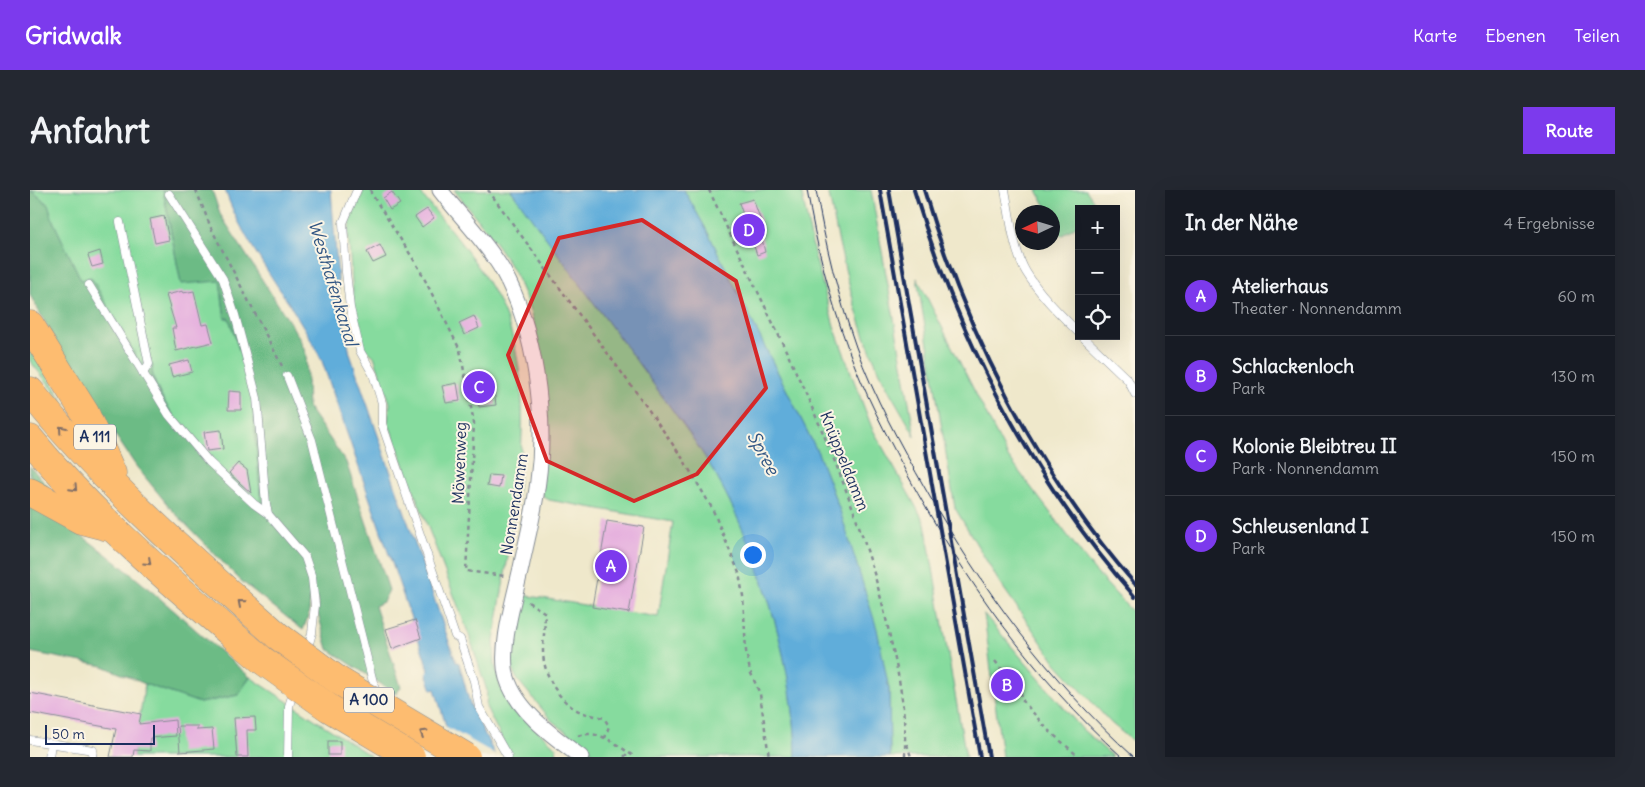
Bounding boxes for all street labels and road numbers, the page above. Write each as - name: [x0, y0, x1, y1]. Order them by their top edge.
- street label: Knüppeldamm: [816, 408, 874, 514]
- street label: Möwenweg: [448, 422, 470, 504]
- road number: A 111: [74, 424, 116, 450]
- street label: Nonnendamm: [496, 452, 532, 556]
- road number: A 100: [344, 688, 394, 712]

